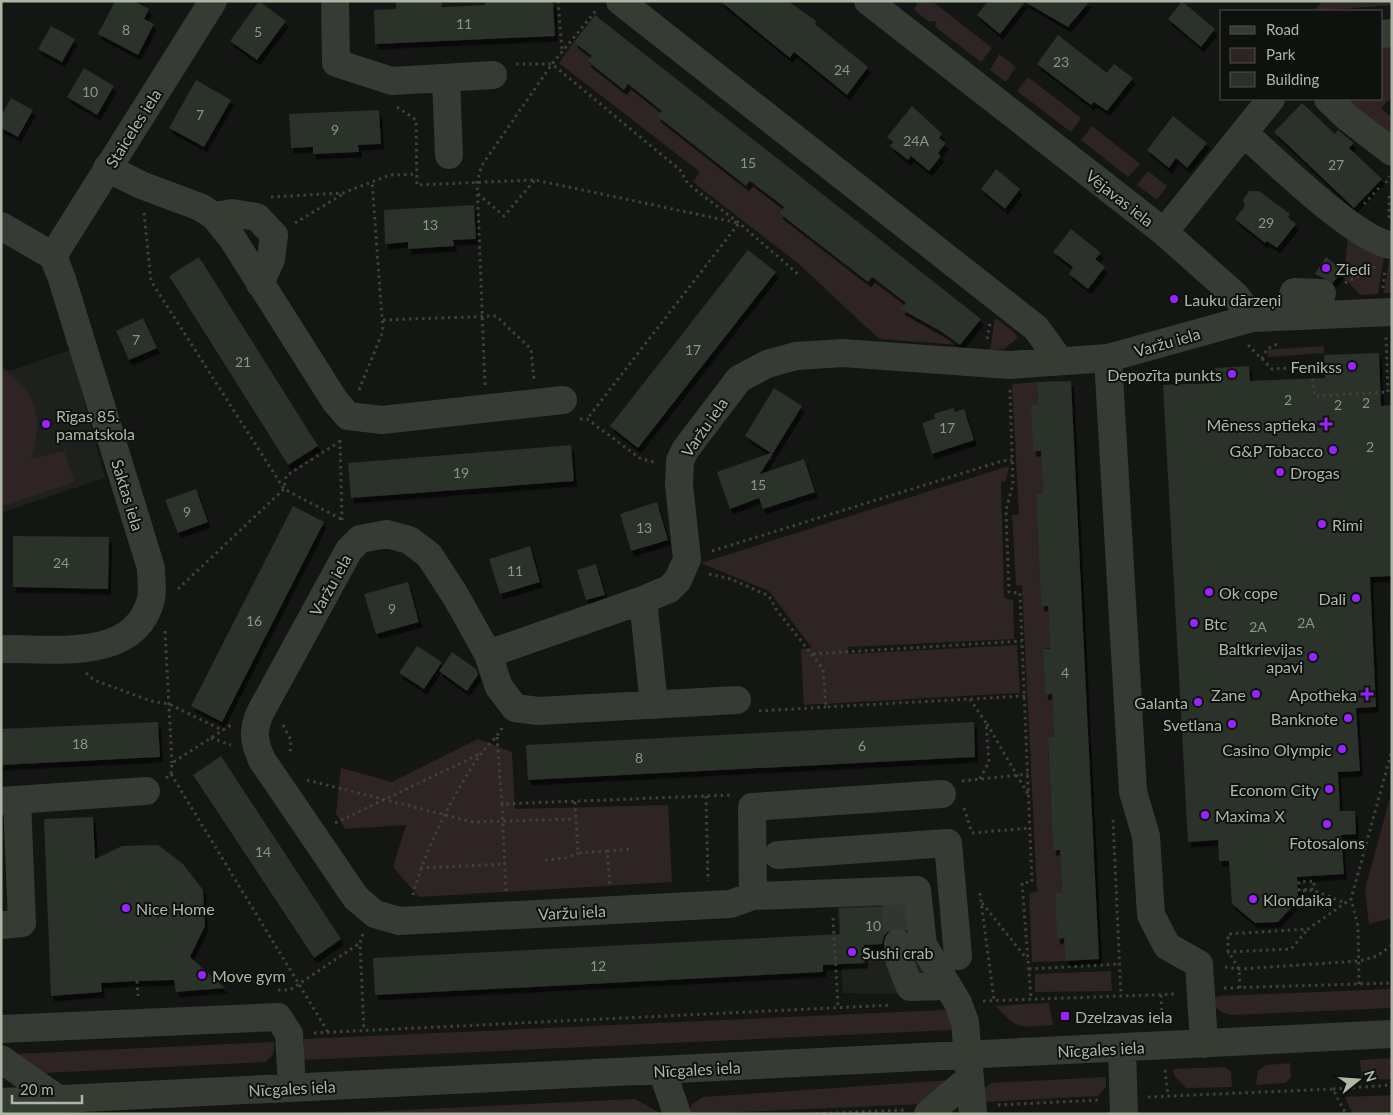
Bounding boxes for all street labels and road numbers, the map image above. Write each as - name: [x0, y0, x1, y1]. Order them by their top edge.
- street label: Staiceles iela: [101, 85, 165, 171]
- street label: Vējavas iela: [1082, 166, 1158, 230]
- street label: Varžu iela: [1132, 324, 1202, 360]
- street label: Varžu iela: [677, 394, 731, 460]
- street label: Saktas iela: [108, 457, 148, 533]
- street label: Varžu iela: [305, 551, 355, 619]
- street label: Varžu iela: [538, 901, 606, 923]
- street label: Nīcgales iela: [1057, 1037, 1145, 1061]
- street label: Nīcgales iela: [653, 1057, 741, 1081]
- street label: Nīcgales iela: [248, 1076, 336, 1100]

